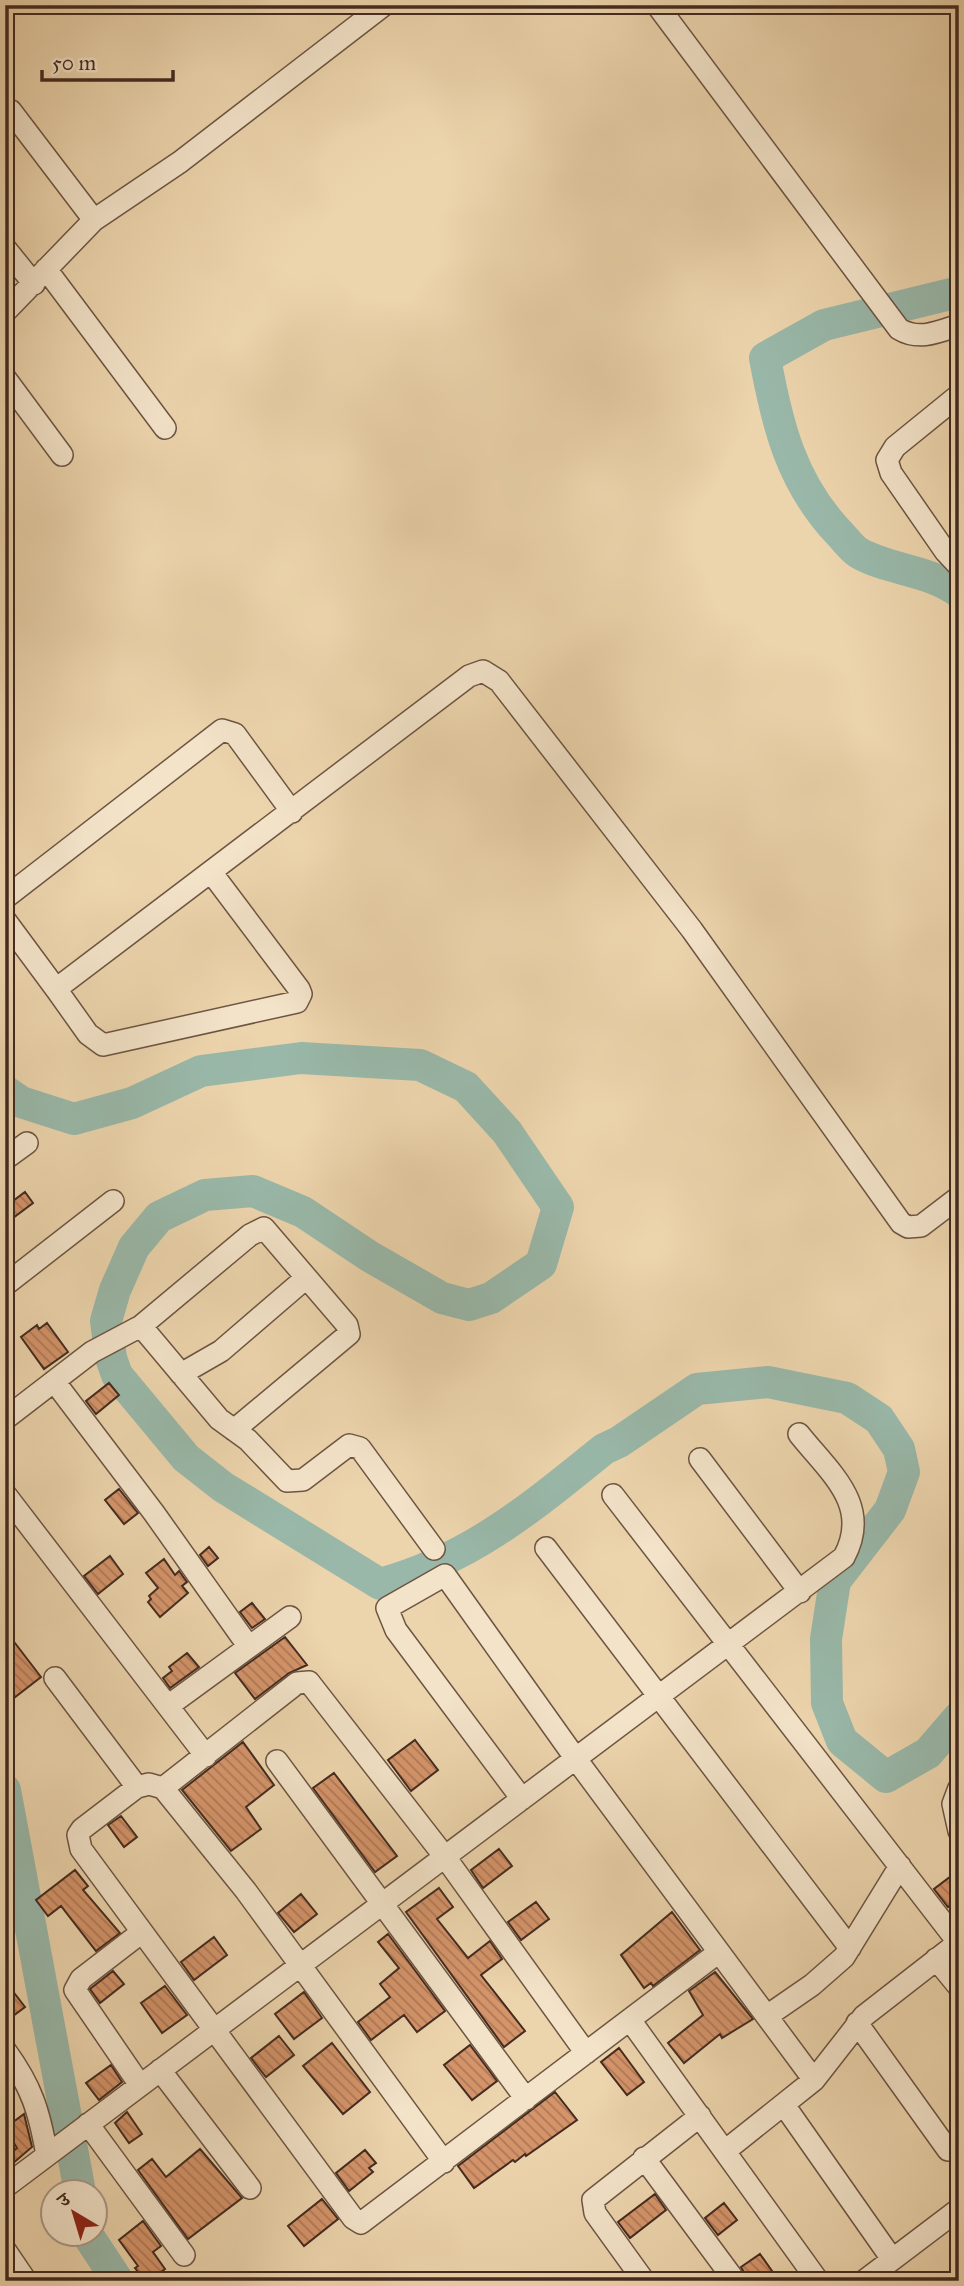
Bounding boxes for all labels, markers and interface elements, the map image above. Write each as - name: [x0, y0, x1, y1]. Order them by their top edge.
- scale bar: [42, 38, 173, 82]
- text: 50 m: [52, 50, 97, 76]
- north arrow: [38, 2178, 108, 2248]
- text: उ: [51, 2187, 76, 2213]

